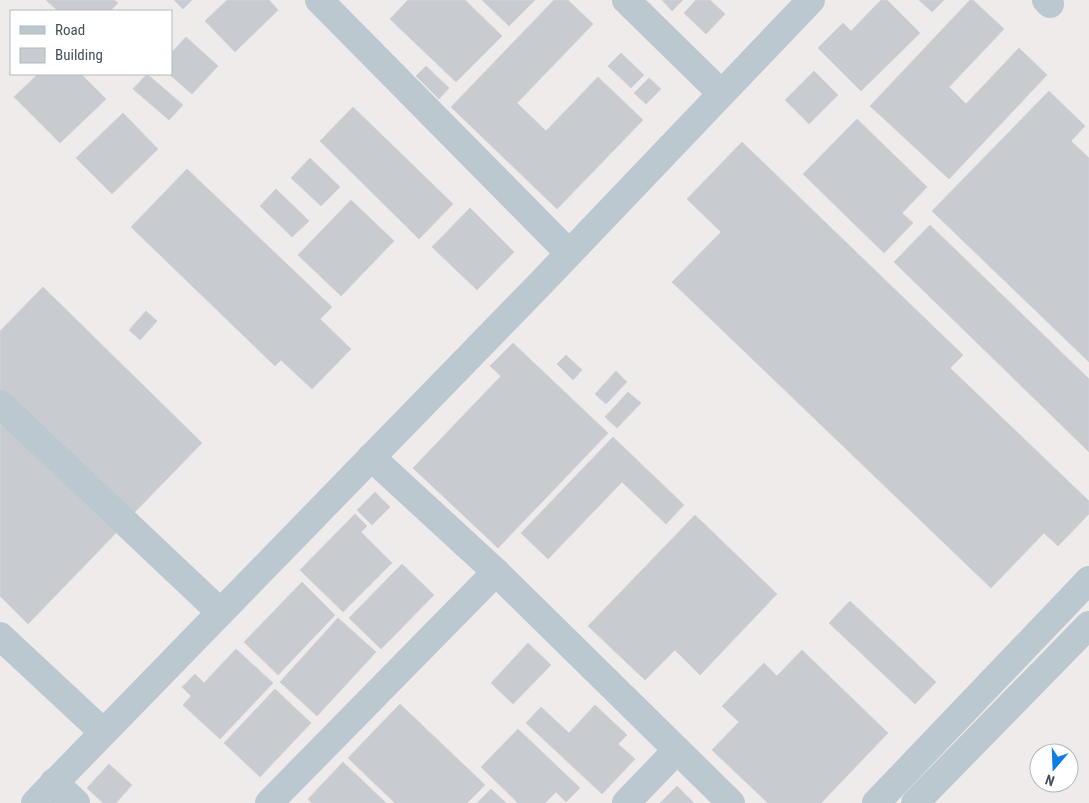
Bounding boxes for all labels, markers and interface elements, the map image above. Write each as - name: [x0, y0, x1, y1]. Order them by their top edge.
- legend: [10, 10, 172, 75]
- text: Road: [55, 21, 85, 39]
- text: Building: [55, 46, 103, 64]
- north arrow: [1029, 743, 1079, 793]
- text: N: [1043, 771, 1056, 789]

